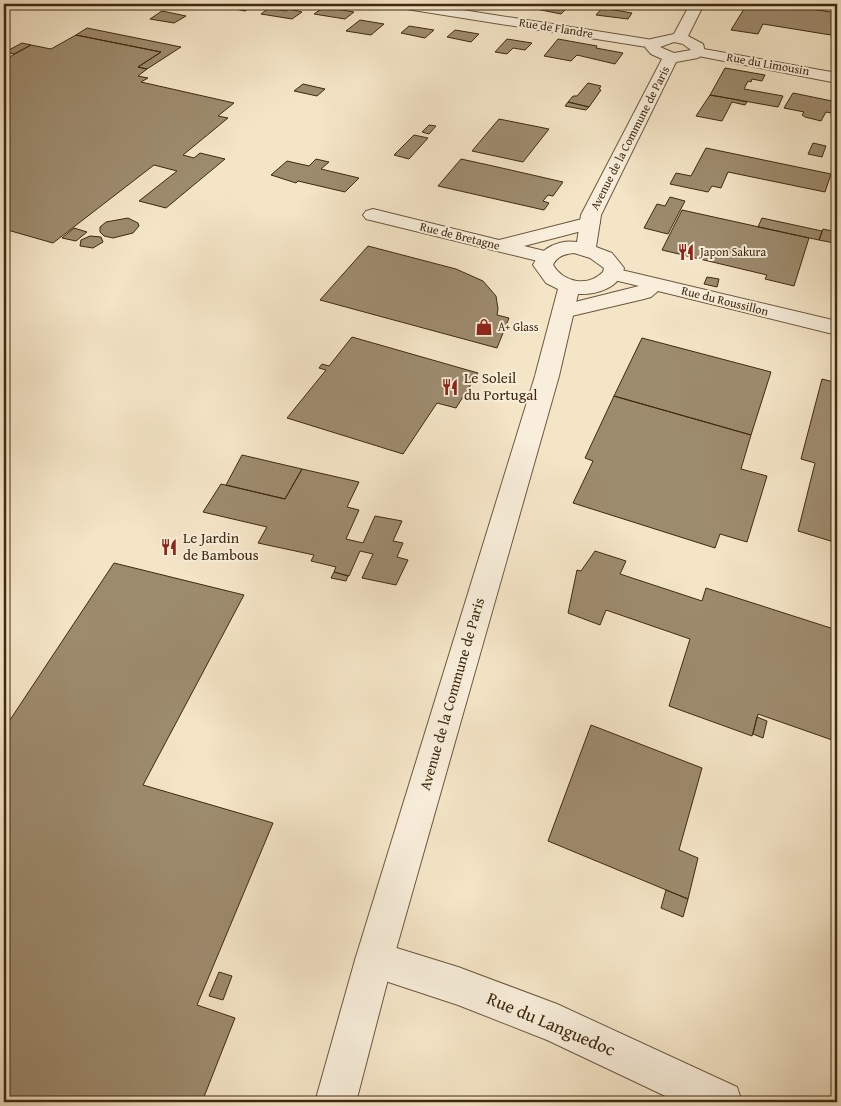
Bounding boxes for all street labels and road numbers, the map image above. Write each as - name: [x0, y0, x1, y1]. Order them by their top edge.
- street label: Rue de Flandre: [518, 13, 595, 42]
- street label: Rue du Limousin: [725, 48, 811, 79]
- street label: Avenue de la Commune de Paris: [586, 63, 673, 213]
- street label: Rue de Bretagne: [418, 217, 502, 254]
- street label: Rue du Roussillon: [680, 281, 771, 320]
- street label: Avenue de la Commune de Paris: [414, 595, 489, 793]
- street label: Rue du Languedoc: [483, 984, 620, 1063]

